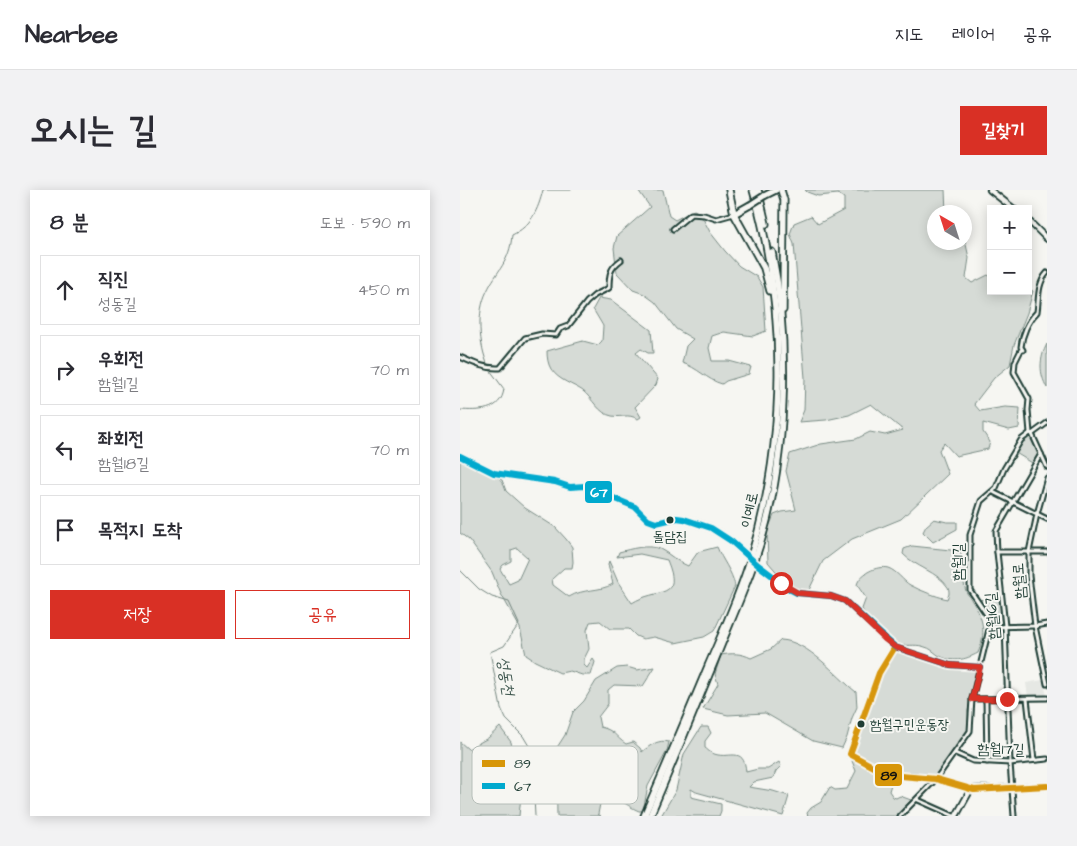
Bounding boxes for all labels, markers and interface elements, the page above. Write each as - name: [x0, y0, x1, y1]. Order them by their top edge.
- text: Nearbee: [25, 18, 118, 52]
- text: 지도: [895, 22, 924, 47]
- text: 레이어: [952, 22, 995, 47]
- text: 공유: [1023, 22, 1052, 47]
- text: 오시는 길: [30, 106, 157, 155]
- button: 길찾기: [960, 106, 1047, 155]
- north arrow: [927, 205, 972, 250]
- map controls: [987, 205, 1032, 295]
- button: +: [987, 205, 1032, 250]
- text: 8 분: [50, 208, 89, 237]
- text: 도보 · 590 m: [320, 212, 410, 234]
- button: −: [987, 250, 1032, 295]
- text: 직진: [98, 266, 129, 293]
- icon: ahead: [51, 276, 79, 304]
- text: 450 m: [358, 279, 409, 301]
- text: 성동길: [98, 293, 137, 315]
- text: 우회전: [98, 346, 144, 373]
- icon: right: [51, 356, 79, 384]
- text: 70 m: [370, 359, 409, 381]
- text: 함월1길: [98, 373, 139, 395]
- text: 좌회전: [98, 426, 144, 453]
- icon: left: [51, 436, 79, 464]
- text: 70 m: [370, 439, 409, 461]
- text: 함월18길: [98, 453, 149, 475]
- line badge: 67: [584, 480, 613, 504]
- text: 67: [590, 483, 608, 503]
- street label: 이예로: [735, 490, 764, 530]
- marker: 돌담집: [665, 515, 675, 525]
- icon: arrive: [51, 516, 79, 544]
- text: 목적지 도착: [98, 517, 182, 544]
- place label: 돌담집: [653, 527, 687, 547]
- street label: 함월1길: [948, 543, 969, 581]
- street label: 함월로: [1008, 562, 1031, 600]
- route start: [770, 572, 793, 595]
- button: 저장: [50, 590, 225, 639]
- button: 공유: [235, 590, 410, 639]
- street label: 함월16길: [980, 591, 1005, 641]
- water label: 성동천: [492, 655, 520, 699]
- route end: [996, 688, 1019, 711]
- place label: 함월구민운동장: [870, 715, 950, 735]
- marker: 함월구민운동장: [856, 719, 866, 729]
- street label: 함월17길: [977, 739, 1025, 760]
- legend: [472, 746, 638, 804]
- text: 89: [514, 754, 531, 774]
- line badge: 89: [874, 763, 903, 787]
- text: 89: [880, 766, 898, 786]
- text: 67: [514, 777, 532, 797]

